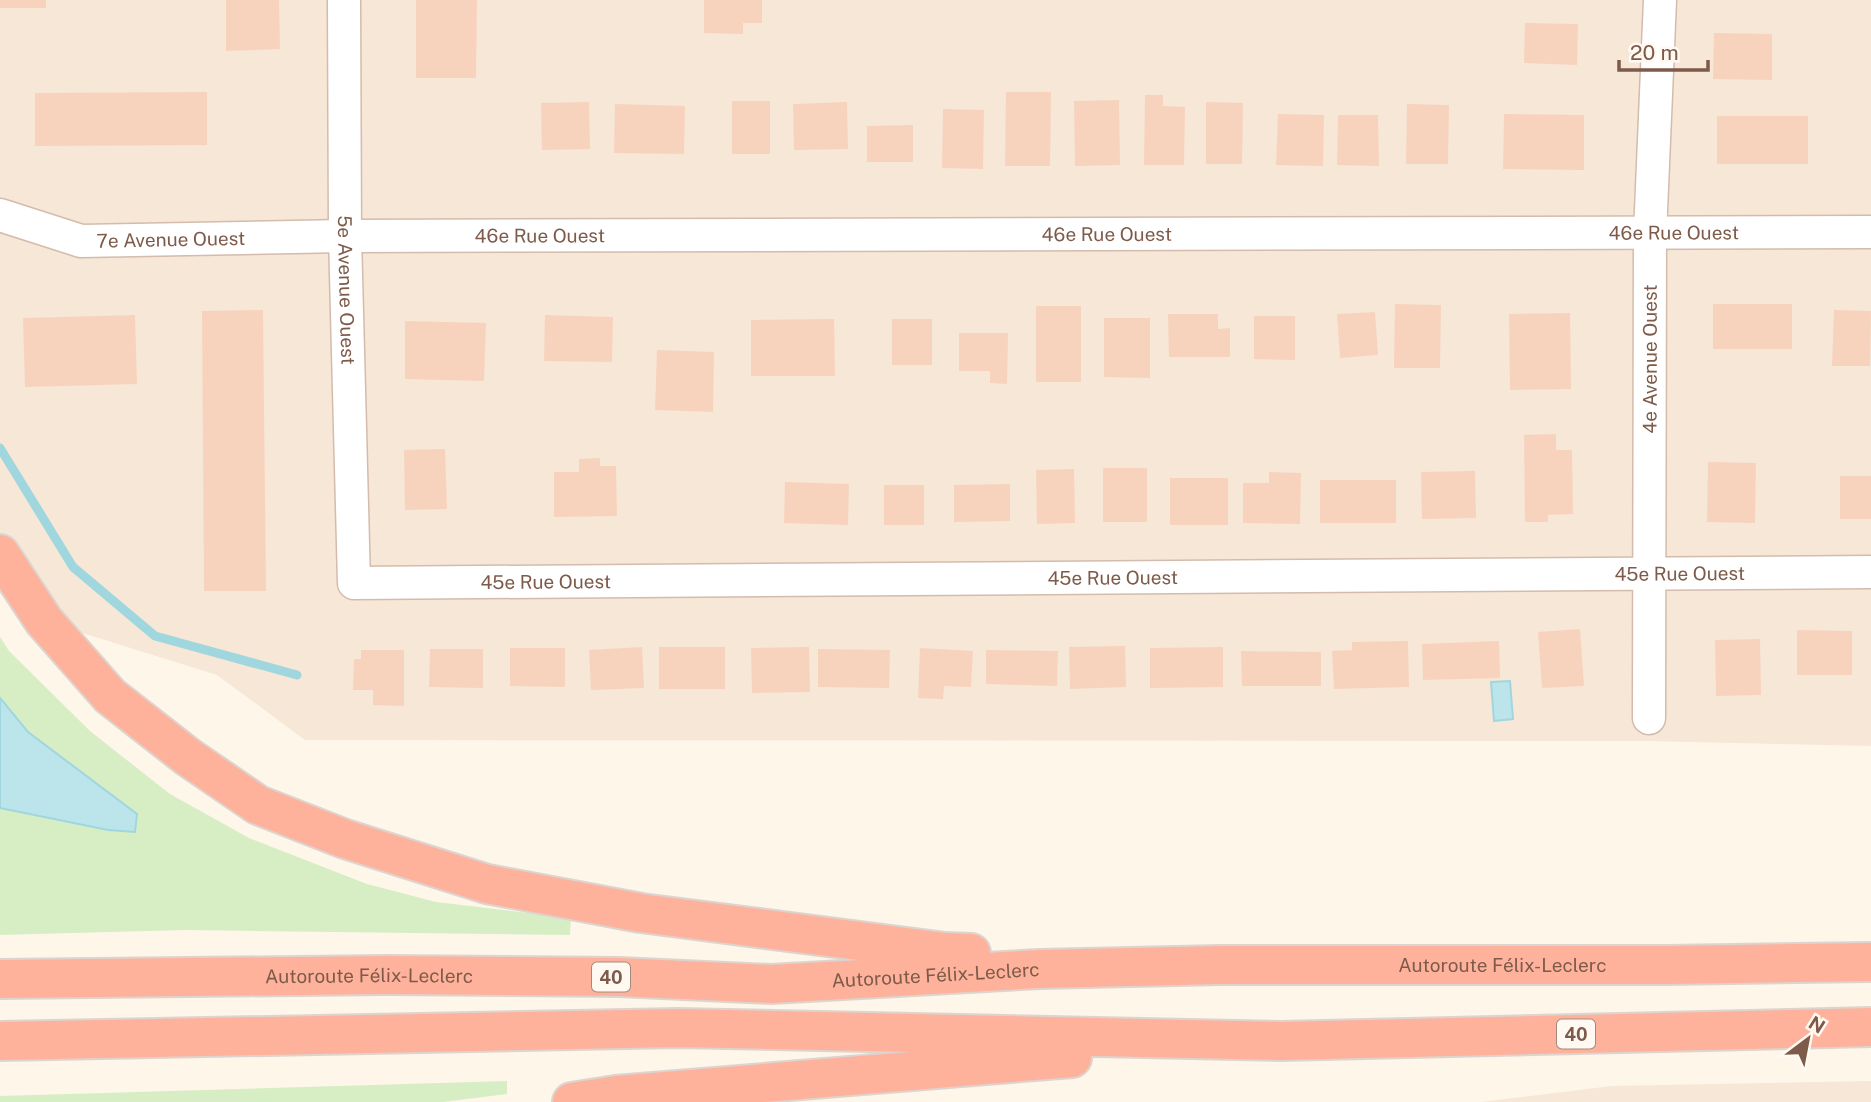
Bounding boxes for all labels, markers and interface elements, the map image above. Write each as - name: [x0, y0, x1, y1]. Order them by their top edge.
- scale bar: [1619, 28, 1708, 72]
- text: 20 m: [1630, 40, 1679, 65]
- street label: 5e Avenue Ouest: [334, 215, 359, 365]
- street label: 46e Rue Ouest: [1609, 221, 1739, 244]
- street label: 46e Rue Ouest: [1042, 223, 1172, 245]
- street label: 46e Rue Ouest: [475, 224, 605, 247]
- street label: 7e Avenue Ouest: [96, 227, 246, 252]
- street label: 4e Avenue Ouest: [1639, 284, 1661, 434]
- street label: 45e Rue Ouest: [1614, 562, 1745, 585]
- street label: 45e Rue Ouest: [1047, 566, 1178, 589]
- street label: 45e Rue Ouest: [480, 570, 611, 593]
- street label: Autoroute Félix-Leclerc: [1398, 954, 1606, 976]
- street label: Autoroute Félix-Leclerc: [831, 958, 1040, 992]
- road number: 40: [592, 962, 630, 992]
- street label: Autoroute Félix-Leclerc: [265, 964, 473, 987]
- north arrow: [1773, 1004, 1843, 1074]
- text: N: [1805, 1011, 1829, 1038]
- road number: 40: [1557, 1020, 1595, 1049]

